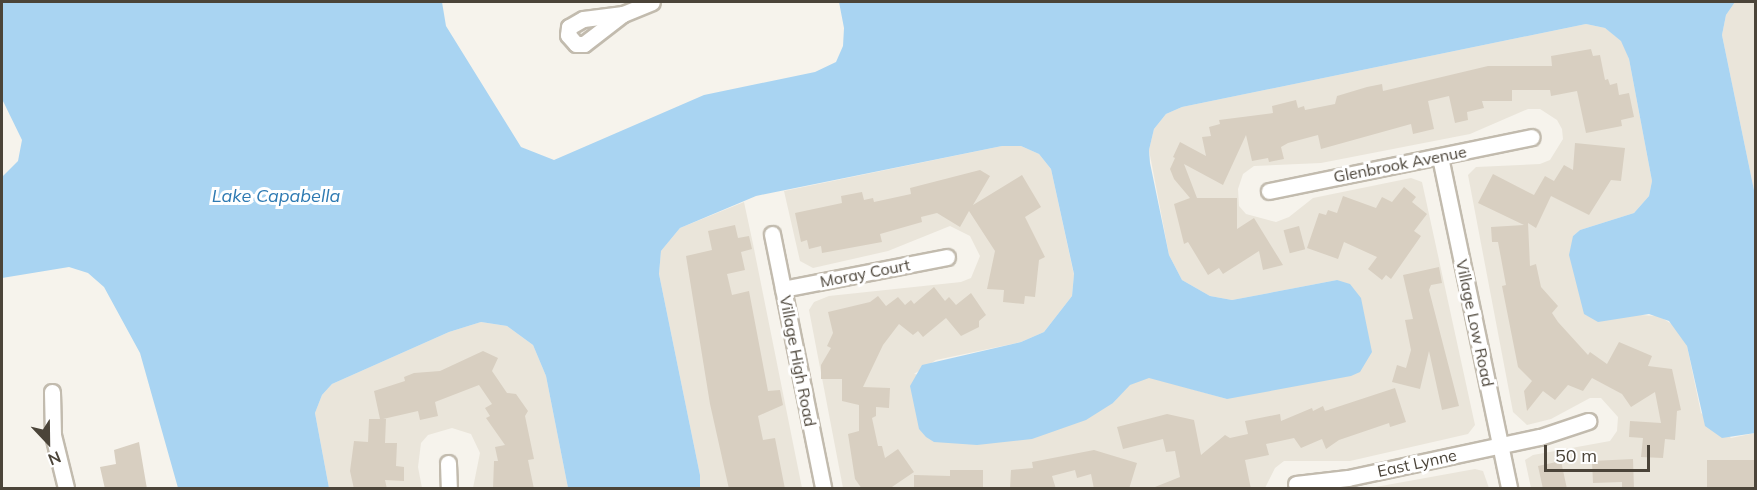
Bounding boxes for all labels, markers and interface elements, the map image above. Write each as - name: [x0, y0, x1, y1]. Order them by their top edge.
- street label: Glenbrook Avenue: [1332, 142, 1468, 186]
- water label: Lake Capabella: [212, 185, 340, 207]
- street label: Moray Court: [818, 255, 912, 291]
- street label: Village Low Road: [1452, 258, 1498, 388]
- street label: Village High Road: [776, 294, 820, 428]
- north arrow: [18, 412, 78, 472]
- scale bar: [1547, 433, 1654, 471]
- text: 50 m: [1555, 444, 1597, 467]
- street label: East Lynne: [1376, 445, 1458, 481]
- text: N: [45, 447, 64, 470]

